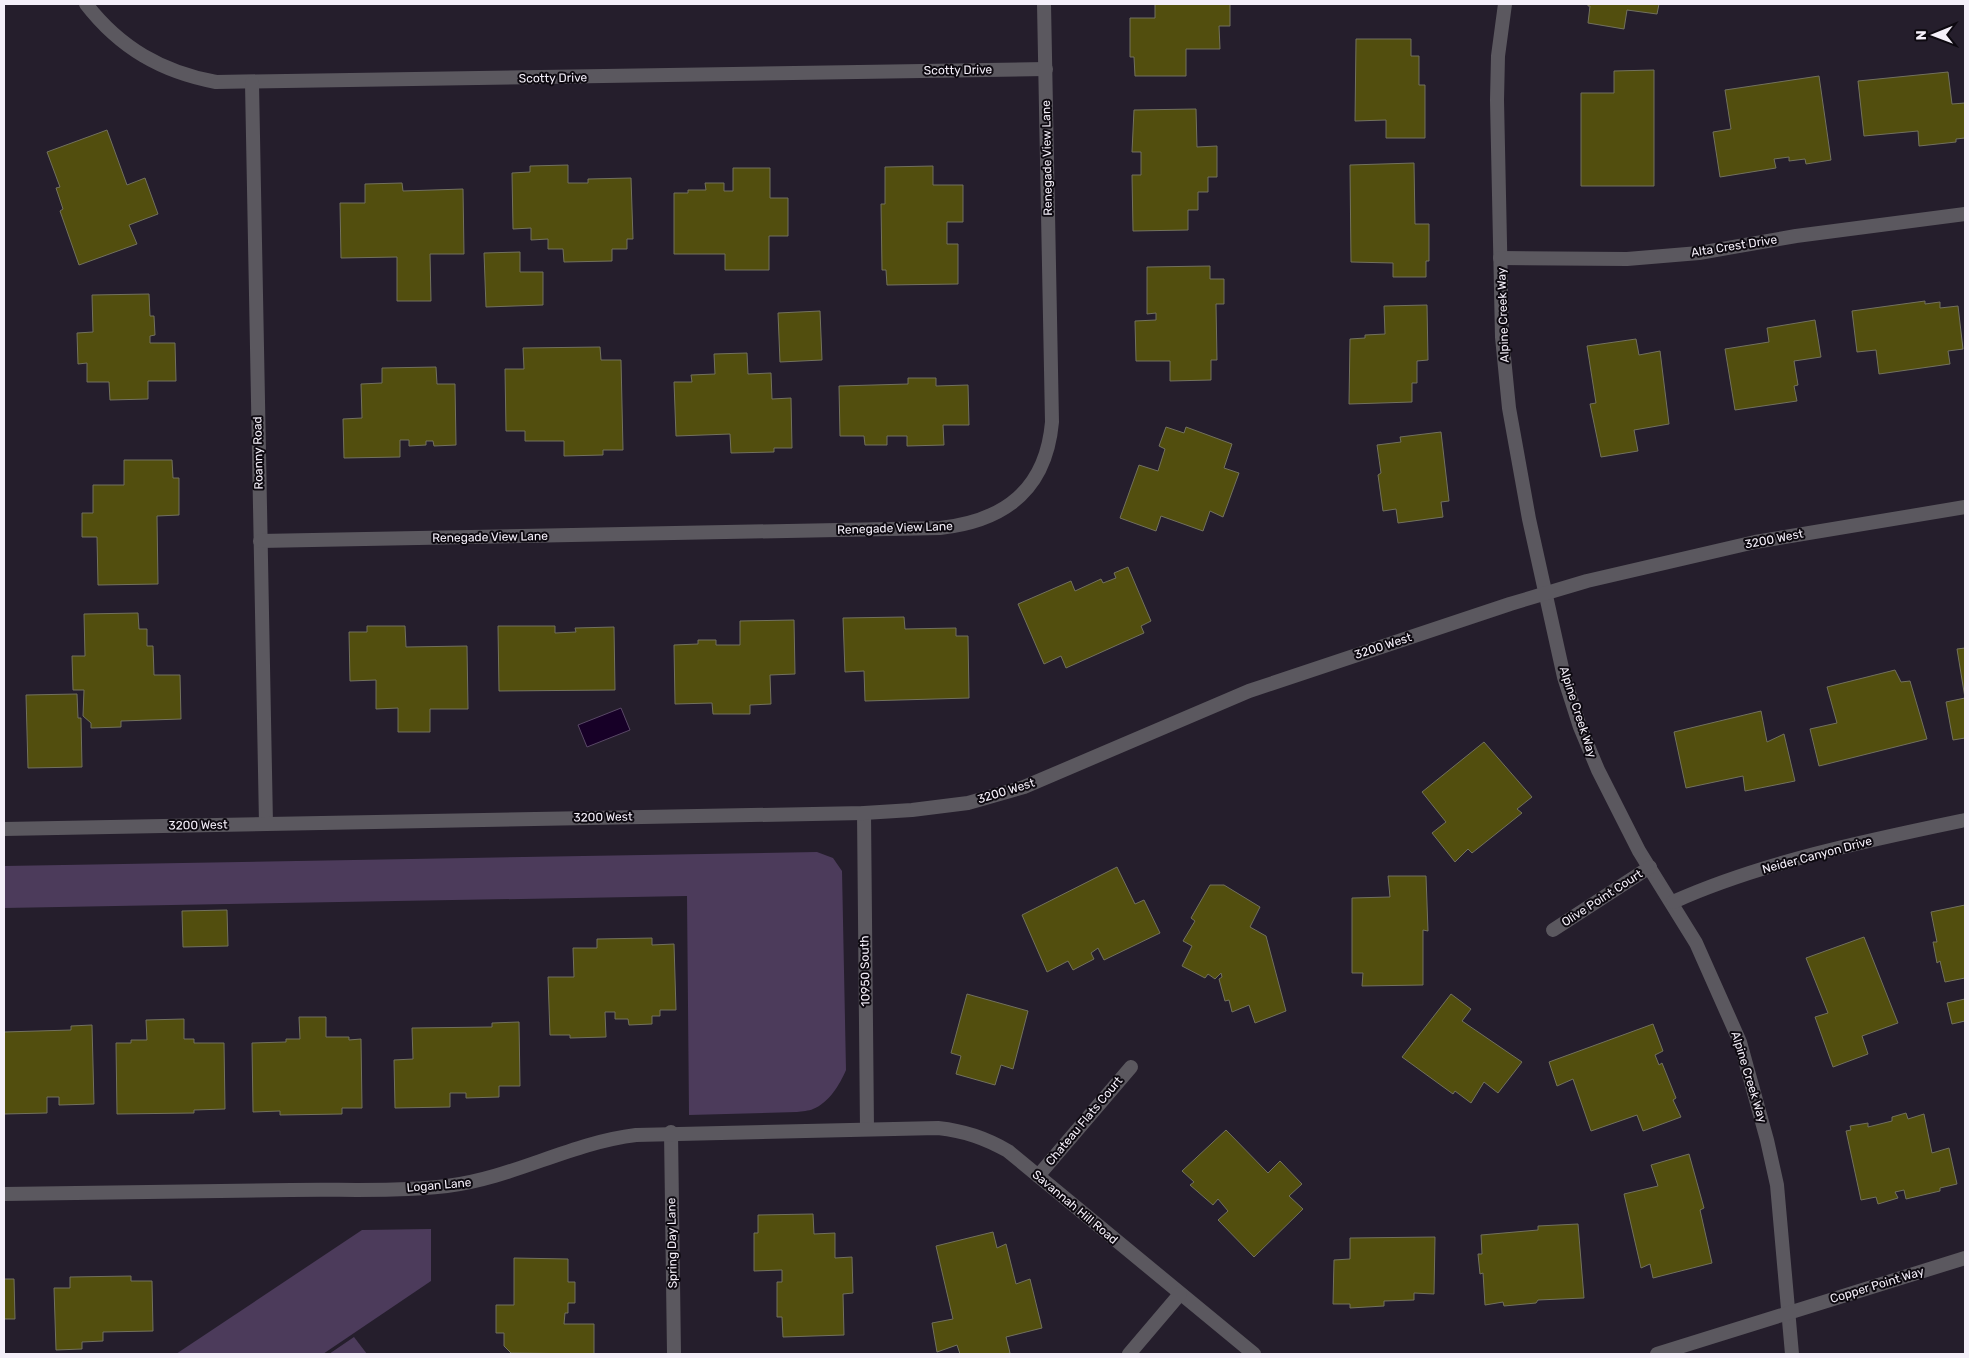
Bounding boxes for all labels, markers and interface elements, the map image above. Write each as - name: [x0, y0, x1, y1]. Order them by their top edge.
- north arrow: [1909, 10, 1959, 60]
- text: N: [1913, 30, 1930, 40]
- street label: Scotty Drive: [924, 62, 993, 78]
- street label: Scotty Drive: [519, 70, 588, 86]
- street label: Renegade View Lane: [1039, 100, 1055, 216]
- street label: Alta Crest Drive: [1690, 232, 1778, 260]
- street label: Alpine Creek Way: [1494, 267, 1512, 363]
- street label: Roanny Road: [250, 416, 266, 490]
- street label: Renegade View Lane: [837, 519, 953, 537]
- street label: 3200 West: [1744, 526, 1805, 552]
- street label: Renegade View Lane: [432, 529, 548, 545]
- street label: 3200 West: [1353, 630, 1414, 662]
- street label: Alpine Creek Way: [1557, 665, 1599, 760]
- street label: 3200 West: [976, 776, 1037, 806]
- street label: 3200 West: [573, 809, 633, 825]
- street label: 3200 West: [168, 817, 228, 833]
- street label: Neider Canyon Drive: [1761, 834, 1874, 876]
- street label: Olive Point Court: [1559, 866, 1645, 929]
- street label: 10950 South: [857, 935, 873, 1007]
- street label: Alpine Creek Way: [1728, 1029, 1770, 1125]
- street label: Chateau Flats Court: [1043, 1073, 1125, 1168]
- street label: Savannah Hill Road: [1029, 1167, 1121, 1247]
- street label: Logan Lane: [406, 1175, 472, 1195]
- street label: Spring Day Lane: [664, 1197, 680, 1289]
- street label: Copper Point Way: [1828, 1264, 1926, 1306]

